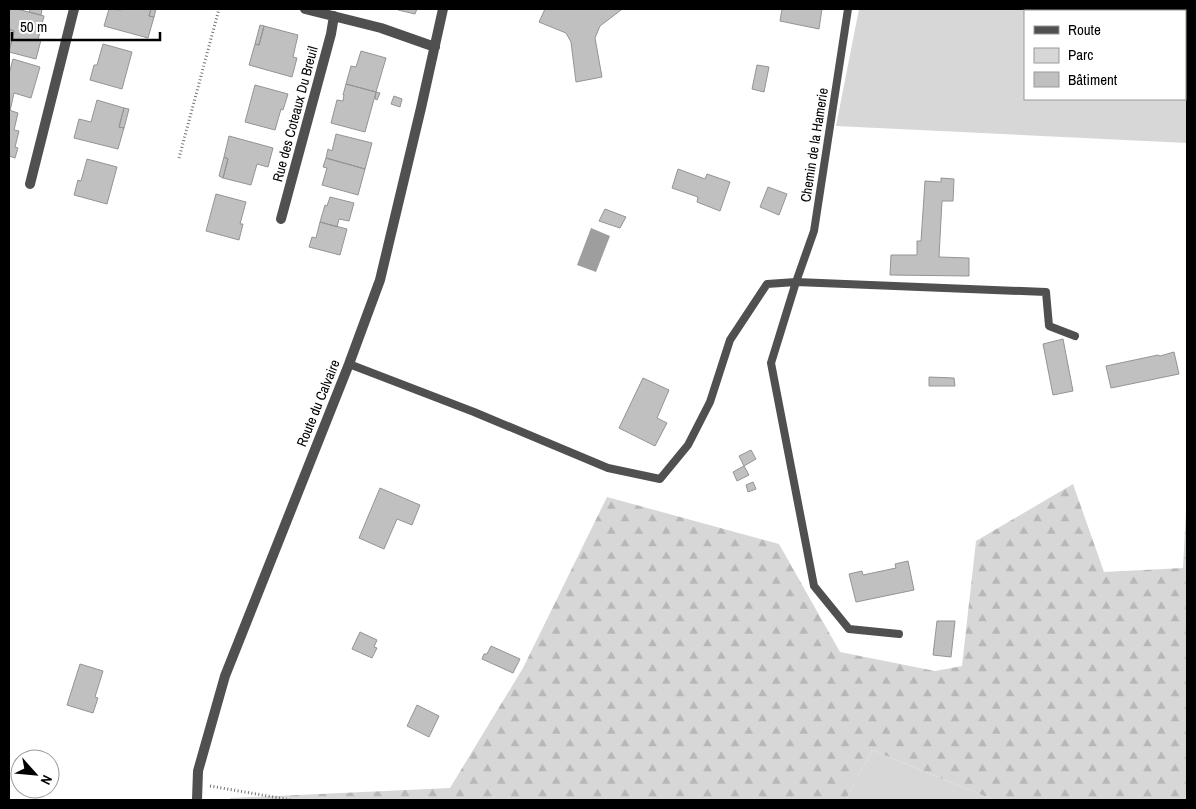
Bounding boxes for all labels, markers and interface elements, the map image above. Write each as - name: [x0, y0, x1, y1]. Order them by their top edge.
- scale bar: [12, 10, 160, 42]
- legend: [1024, 10, 1186, 100]
- text: 50 m: [20, 16, 47, 37]
- text: Route: [1068, 19, 1101, 40]
- street label: Rue des Coteaux Du Breuil: [268, 44, 322, 184]
- text: Parc: [1068, 44, 1093, 65]
- text: Bâtiment: [1068, 69, 1118, 90]
- street label: Chemin de la Hamerie: [796, 87, 832, 203]
- street label: Route du Calvaire: [292, 357, 344, 449]
- north arrow: [10, 749, 60, 799]
- text: N: [37, 772, 56, 788]

